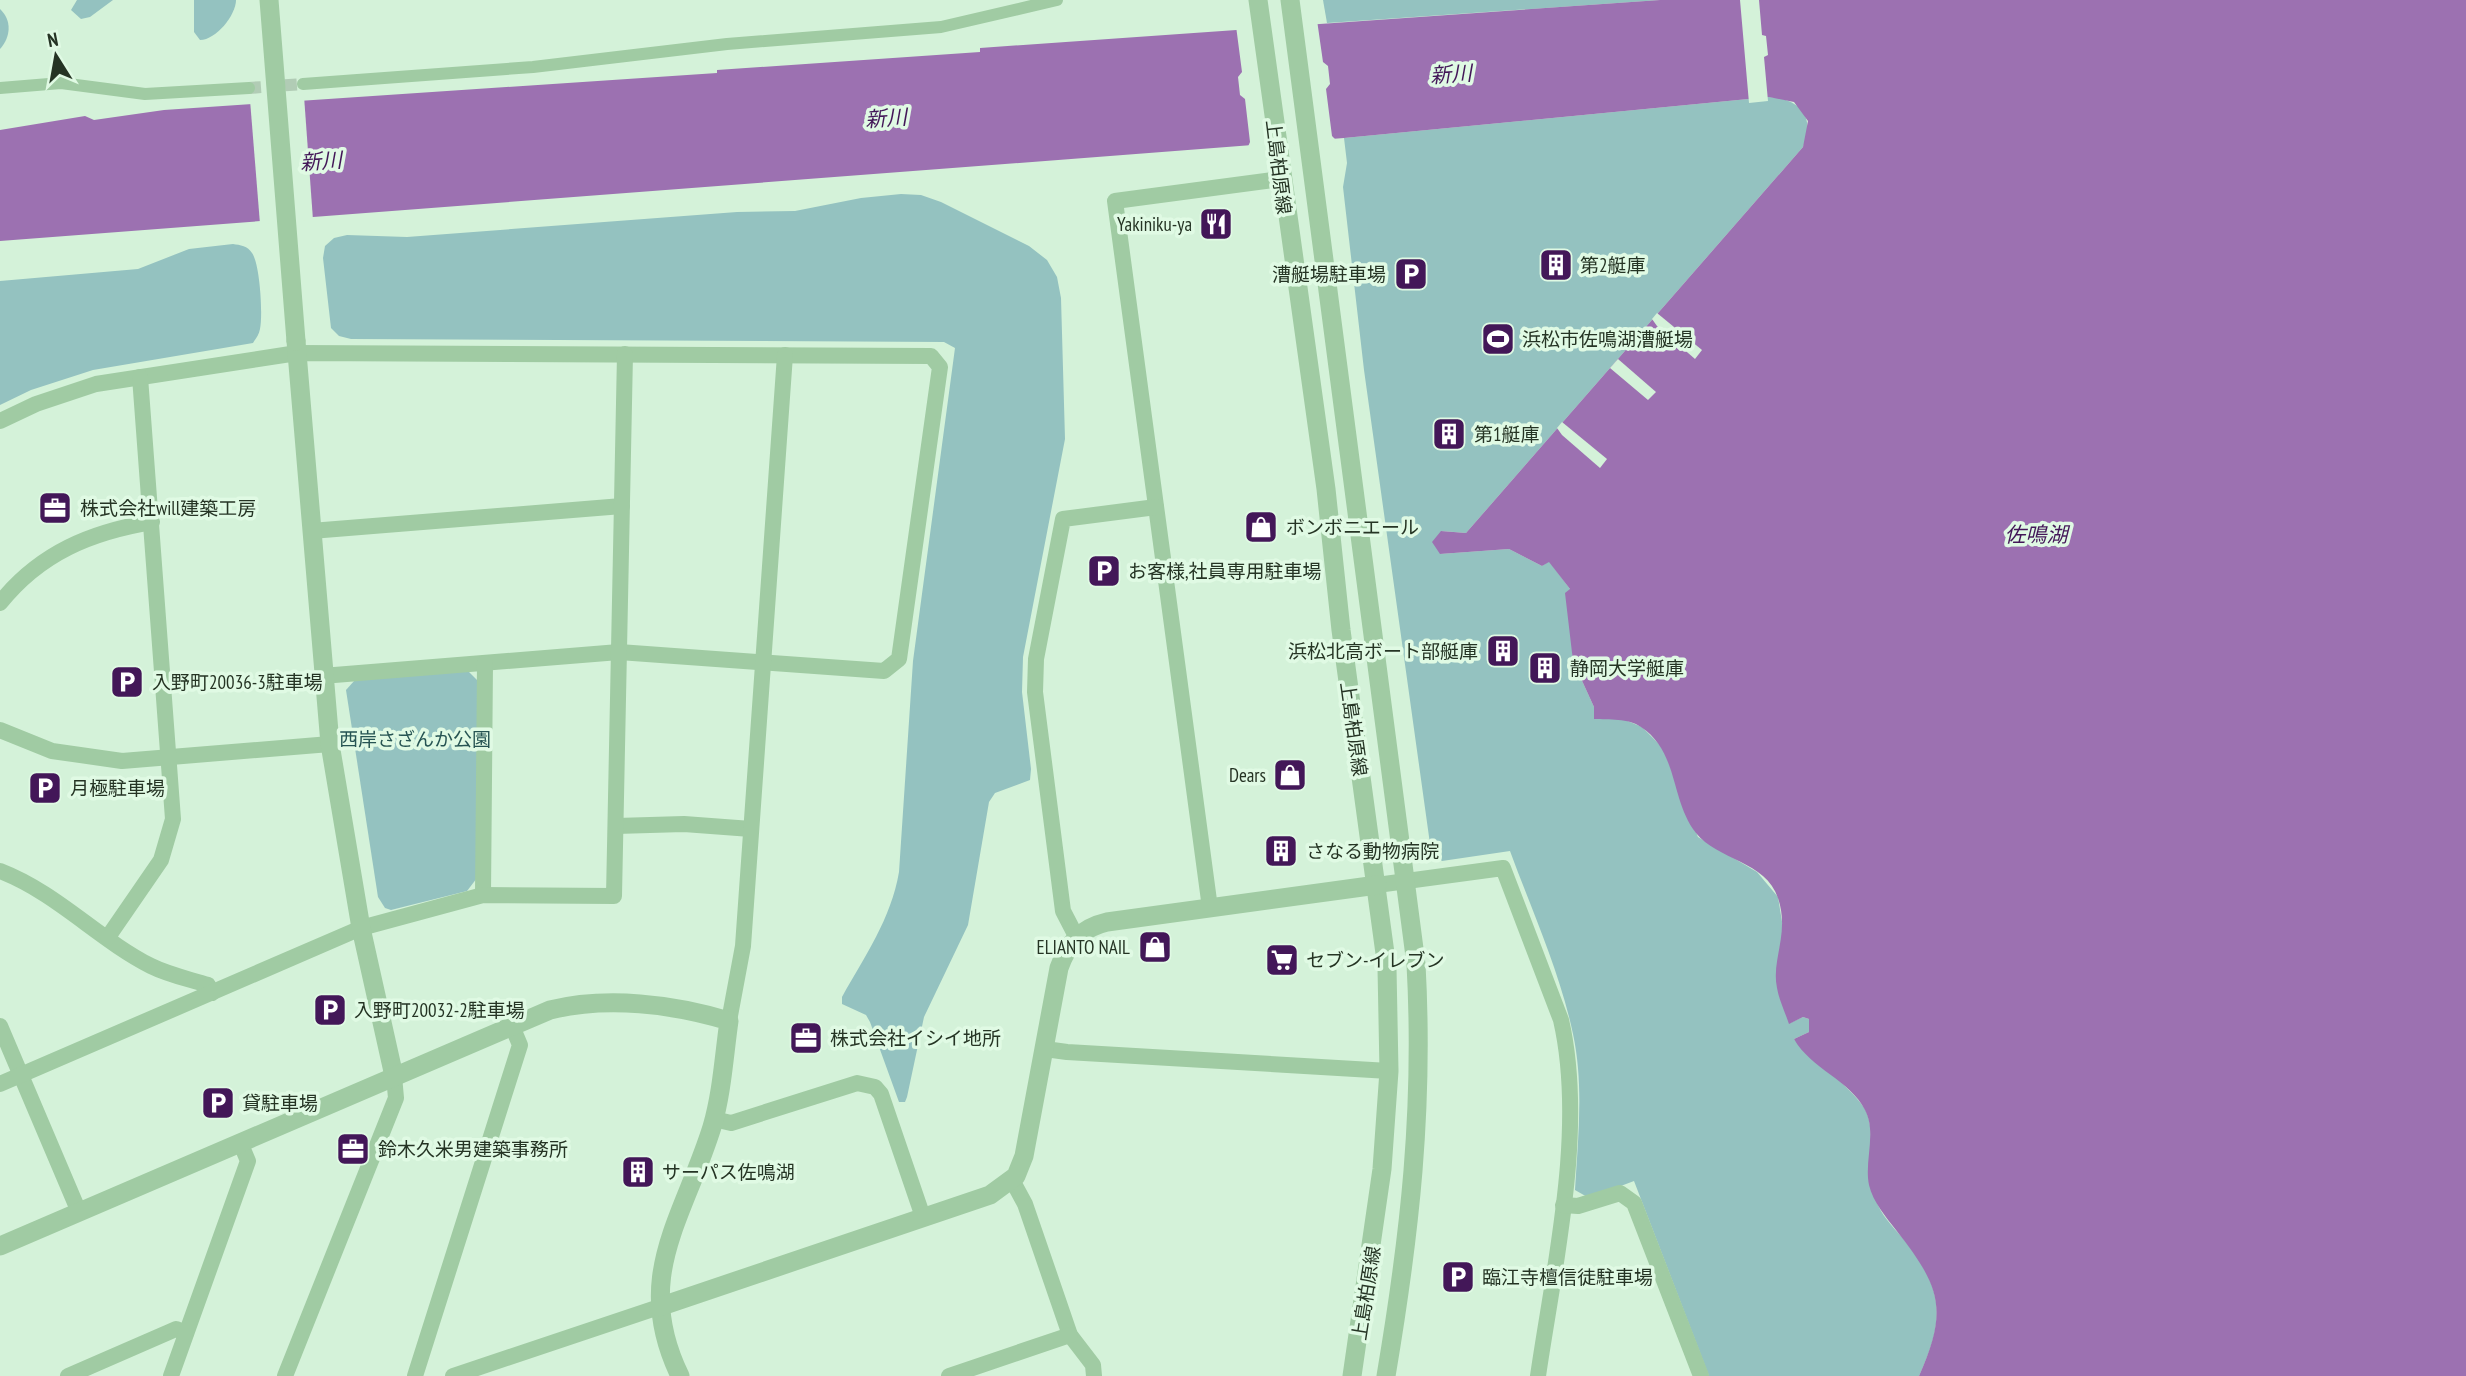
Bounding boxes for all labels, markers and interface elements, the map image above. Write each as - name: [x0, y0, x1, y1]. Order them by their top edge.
- north arrow: [21, 21, 91, 91]
- text: N: [45, 27, 60, 52]
- water label: 新川: [1429, 59, 1475, 89]
- water label: 新川: [864, 103, 910, 133]
- street label: 上島柏原線: [1261, 118, 1297, 216]
- water label: 新川: [299, 146, 345, 176]
- restaurant icon: Yakiniku-ya: [1197, 205, 1235, 243]
- place label: Yakiniku-ya: [1117, 212, 1192, 236]
- building icon: 第2艇庫: [1537, 246, 1575, 284]
- place label: 第2艇庫: [1580, 253, 1646, 277]
- parking icon: 漕艇場駐車場: [1392, 255, 1430, 293]
- place label: 漕艇場駐車場: [1272, 262, 1386, 286]
- sports icon: 浜松市佐鳴湖漕艇場: [1479, 320, 1517, 358]
- place label: 浜松市佐鳴湖漕艇場: [1522, 327, 1693, 351]
- building icon: 第1艇庫: [1430, 415, 1468, 453]
- place label: 第1艇庫: [1474, 422, 1540, 446]
- office icon: 株式会社will建築工房: [36, 489, 74, 527]
- place label: 株式会社will建築工房: [80, 496, 256, 520]
- shop icon: ボンボニエール: [1242, 508, 1280, 546]
- place label: ボンボニエール: [1286, 515, 1419, 539]
- water label: 佐鳴湖: [2005, 521, 2070, 548]
- parking icon: お客様,社員専用駐車場: [1085, 552, 1123, 590]
- place label: お客様,社員専用駐車場: [1128, 559, 1322, 583]
- building icon: 浜松北高ボート部艇庫: [1484, 632, 1522, 670]
- place label: 浜松北高ボート部艇庫: [1288, 639, 1478, 663]
- building icon: 静岡大学艇庫: [1526, 649, 1564, 687]
- place label: 静岡大学艇庫: [1570, 656, 1684, 680]
- parking icon: 入野町20036-3駐車場: [108, 663, 146, 701]
- place label: 入野町20036-3駐車場: [152, 670, 323, 694]
- street label: 上島柏原線: [1336, 680, 1372, 778]
- park label: 西岸さざんか公園: [339, 727, 491, 751]
- shop icon: Dears: [1271, 756, 1309, 794]
- place label: Dears: [1229, 763, 1266, 787]
- parking icon: 月極駐車場: [26, 769, 64, 807]
- place label: 月極駐車場: [70, 776, 165, 800]
- building icon: さなる動物病院: [1262, 832, 1300, 870]
- place label: さなる動物病院: [1306, 839, 1439, 863]
- shop icon: ELIANTO NAIL: [1136, 928, 1174, 966]
- place label: ELIANTO NAIL: [1037, 935, 1130, 959]
- supermarket icon: セブン-イレブン: [1263, 941, 1301, 979]
- place label: セブン-イレブン: [1306, 948, 1445, 972]
- parking icon: 入野町20032-2駐車場: [311, 991, 349, 1029]
- place label: 入野町20032-2駐車場: [354, 998, 525, 1022]
- office icon: 株式会社イシイ地所: [787, 1019, 825, 1057]
- place label: 株式会社イシイ地所: [830, 1026, 1001, 1050]
- parking icon: 貸駐車場: [199, 1084, 237, 1122]
- place label: 貸駐車場: [242, 1091, 318, 1115]
- office icon: 鈴木久米男建築事務所: [334, 1130, 372, 1168]
- place label: 鈴木久米男建築事務所: [378, 1137, 568, 1161]
- building icon: サーパス佐鳴湖: [619, 1153, 657, 1191]
- place label: サーパス佐鳴湖: [662, 1160, 795, 1184]
- street label: 上島柏原線: [1347, 1244, 1385, 1342]
- parking icon: 臨江寺檀信徒駐車場: [1439, 1258, 1477, 1296]
- place label: 臨江寺檀信徒駐車場: [1482, 1265, 1653, 1289]

